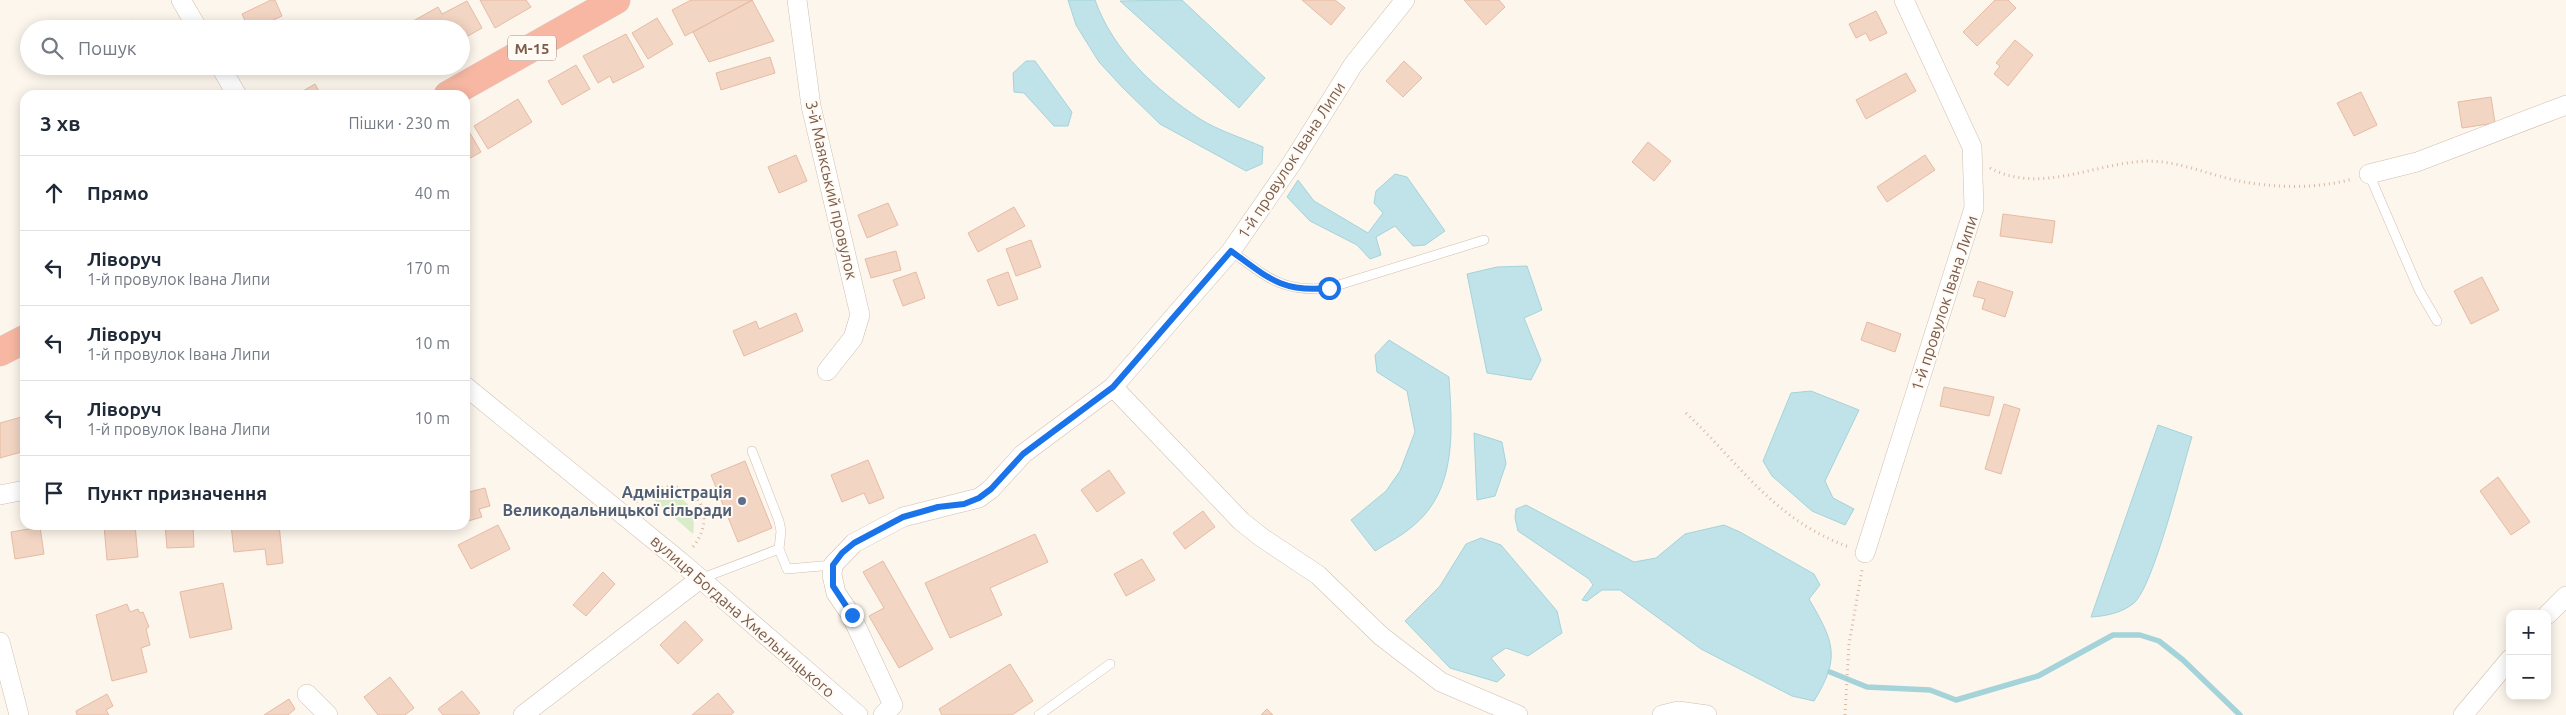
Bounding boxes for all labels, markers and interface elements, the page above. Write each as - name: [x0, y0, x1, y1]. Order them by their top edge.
- search box: [20, 20, 470, 75]
- icon: search: [38, 34, 66, 62]
- road number: М-15: [508, 36, 556, 60]
- text: Пошук: [78, 37, 137, 59]
- street label: 1-й провулок Івана Липи: [1234, 78, 1348, 242]
- street label: 3-й Маякський провулок: [803, 99, 861, 281]
- text: 3 хв: [40, 111, 81, 135]
- text: Пішки · 230 m: [349, 114, 450, 132]
- icon: ahead: [40, 179, 68, 207]
- text: Прямо: [87, 182, 149, 204]
- text: 40 m: [414, 184, 450, 202]
- street label: 1-й провулок Івана Липи: [1907, 213, 1981, 393]
- text: Ліворуч: [87, 248, 161, 270]
- icon: left: [40, 254, 68, 282]
- text: 170 m: [405, 259, 450, 277]
- text: 1-й провулок Івана Липи: [87, 270, 270, 288]
- route start: [1318, 277, 1341, 300]
- text: Ліворуч: [87, 323, 161, 345]
- icon: left: [40, 329, 68, 357]
- text: 10 m: [414, 334, 450, 352]
- text: 1-й провулок Івана Липи: [87, 345, 270, 363]
- text: Ліворуч: [87, 398, 161, 420]
- icon: left: [40, 404, 68, 432]
- text: 10 m: [414, 409, 450, 427]
- text: 1-й провулок Івана Липи: [87, 420, 270, 438]
- icon: arrive: [40, 479, 68, 507]
- text: Пункт призначення: [87, 482, 267, 504]
- place label: Адміністрація Великодальницької сільради: [502, 483, 732, 519]
- marker: Адміністрація Великодальницької сільради: [736, 495, 748, 507]
- street label: вулиця Богдана Хмельницького: [647, 531, 839, 701]
- route end: [841, 604, 864, 627]
- map controls: [2506, 610, 2551, 700]
- button: +: [2506, 610, 2551, 655]
- button: −: [2506, 655, 2551, 700]

